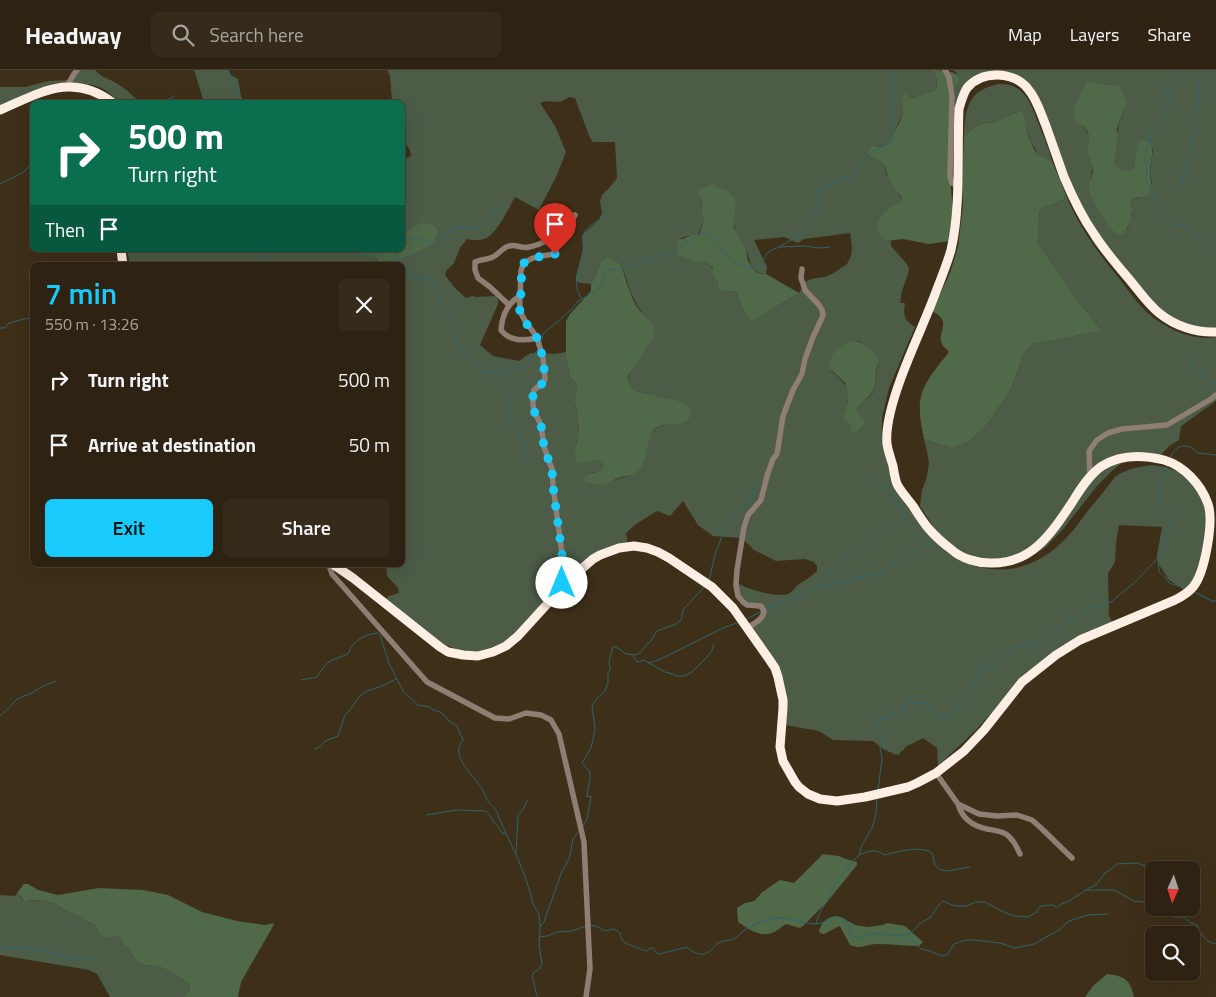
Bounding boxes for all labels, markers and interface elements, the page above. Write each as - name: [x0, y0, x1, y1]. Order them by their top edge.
- search box: [151, 12, 501, 57]
- text: Headway: [25, 17, 121, 53]
- text: Search here: [209, 20, 304, 49]
- icon: search: [169, 21, 197, 49]
- text: Map: [1008, 21, 1042, 48]
- text: Layers: [1070, 21, 1119, 48]
- text: Share: [1147, 21, 1191, 48]
- text: 500 m: [128, 109, 224, 163]
- icon: right: [45, 120, 110, 185]
- text: Turn right: [128, 157, 217, 191]
- pin: [534, 203, 576, 254]
- icon: arrive: [541, 210, 569, 238]
- text: Then: [45, 215, 85, 244]
- icon: arrive: [95, 215, 123, 243]
- text: 7 min: [45, 270, 117, 316]
- button: close: [338, 279, 390, 331]
- text: 550 m · 13:26: [45, 312, 139, 336]
- text: Turn right: [88, 365, 169, 394]
- text: 500 m: [338, 365, 390, 394]
- icon: right: [45, 366, 73, 394]
- text: Arrive at destination: [88, 430, 256, 459]
- text: 50 m: [349, 430, 390, 459]
- icon: arrive: [45, 431, 73, 459]
- button: Exit: [45, 499, 213, 557]
- button: Share: [223, 499, 390, 557]
- position arrow: [535, 556, 587, 608]
- north arrow: [1145, 861, 1200, 916]
- map controls: [1145, 861, 1200, 981]
- button: search: [1145, 926, 1200, 981]

